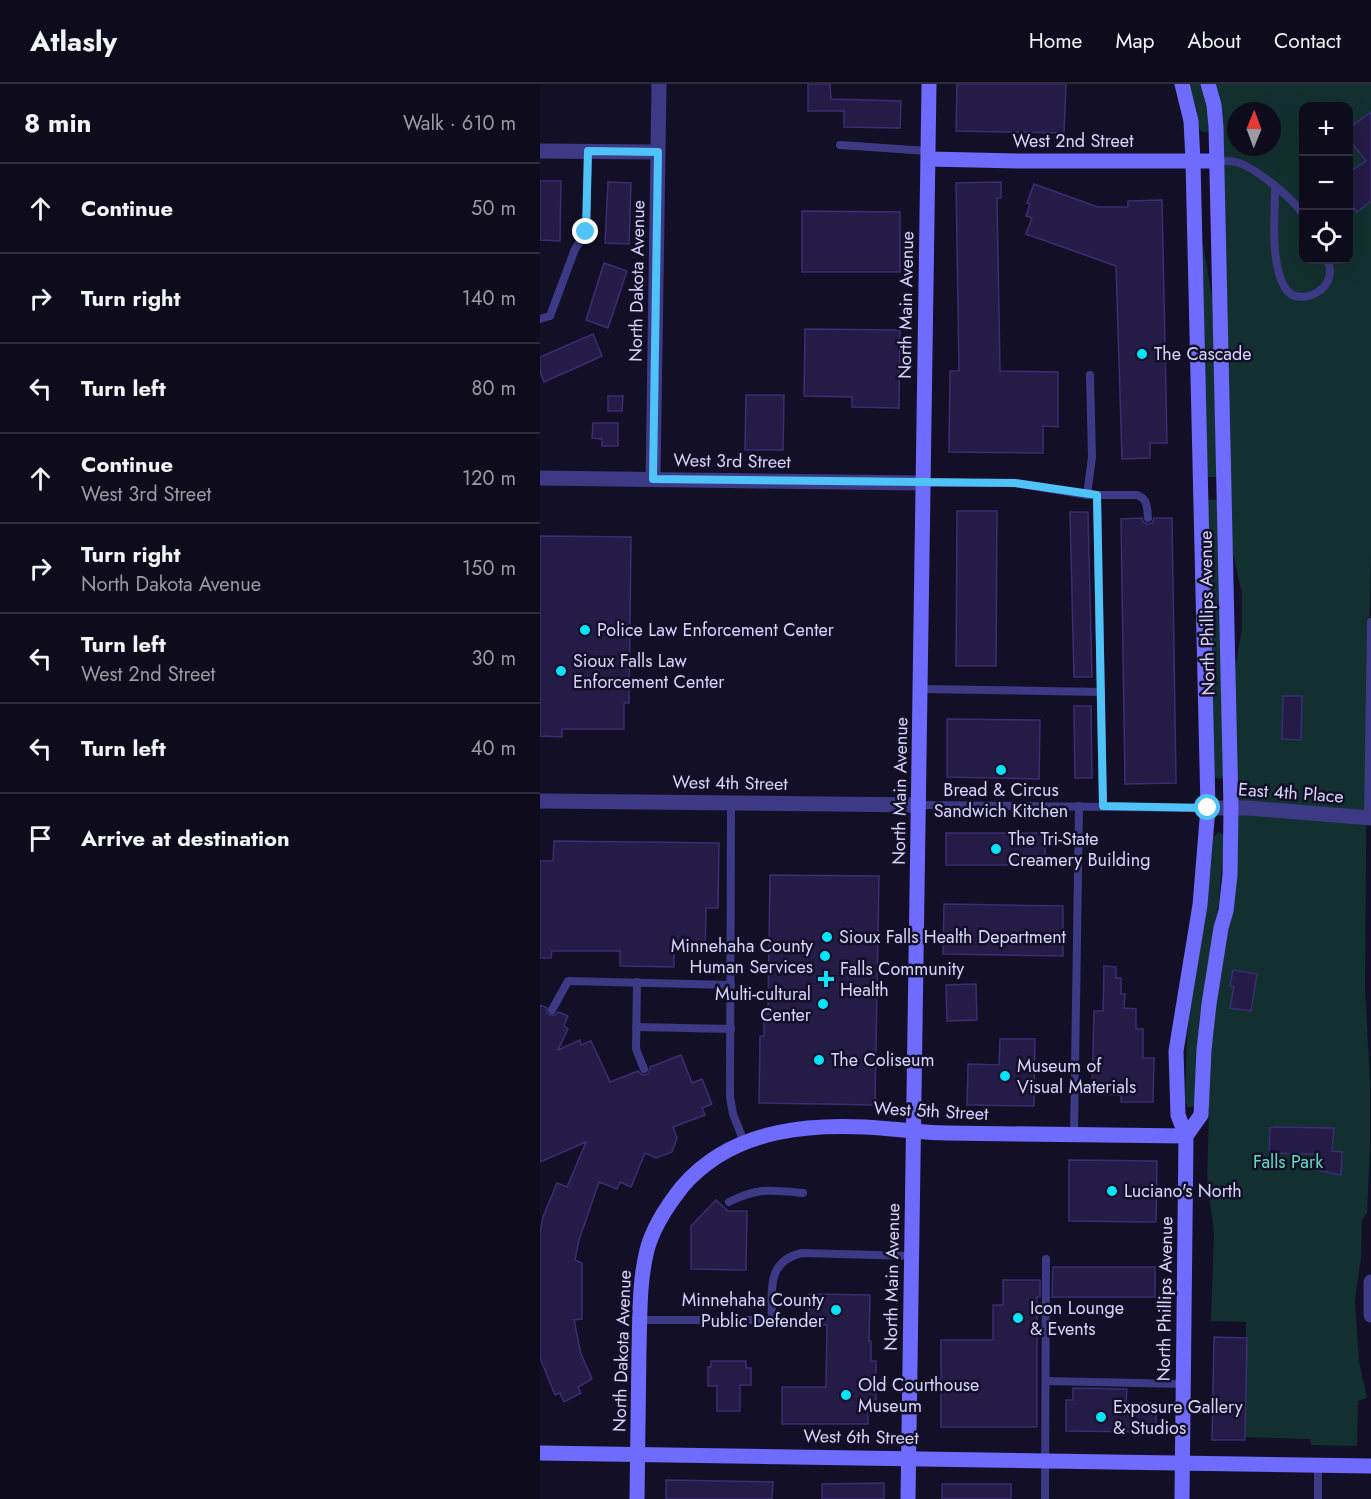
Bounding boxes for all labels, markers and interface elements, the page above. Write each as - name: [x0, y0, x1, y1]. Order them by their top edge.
- text: Atlasly: [30, 21, 117, 62]
- text: Home: [1029, 26, 1082, 56]
- text: Map: [1115, 26, 1155, 56]
- text: About: [1188, 26, 1241, 56]
- text: Contact: [1274, 26, 1341, 56]
- north arrow: [1227, 102, 1281, 156]
- map controls: [1299, 102, 1353, 264]
- button: +: [1299, 102, 1353, 156]
- text: 8 min: [24, 104, 92, 142]
- text: Walk · 610 m: [403, 109, 516, 138]
- street label: West 2nd Street: [1013, 128, 1134, 154]
- button: −: [1299, 156, 1353, 210]
- icon: ahead: [24, 192, 57, 225]
- text: Continue: [81, 192, 173, 224]
- text: 50 m: [471, 194, 516, 223]
- street label: North Dakota Avenue: [623, 200, 651, 362]
- button: locate: [1299, 210, 1353, 264]
- route end: [572, 218, 598, 244]
- street label: North Main Avenue: [892, 231, 920, 379]
- icon: right: [24, 282, 57, 315]
- text: Turn right: [81, 282, 181, 314]
- text: 140 m: [462, 284, 516, 313]
- place label: The Cascade: [1154, 341, 1252, 367]
- marker: The Cascade: [1135, 347, 1149, 361]
- icon: left: [24, 372, 57, 405]
- text: Turn left: [81, 372, 166, 404]
- text: 80 m: [471, 374, 516, 403]
- street label: West 3rd Street: [673, 447, 792, 475]
- text: Continue: [81, 448, 173, 480]
- icon: ahead: [24, 462, 57, 495]
- text: 120 m: [462, 464, 516, 493]
- text: West 3rd Street: [81, 480, 211, 509]
- street label: North Phillips Avenue: [1193, 530, 1221, 696]
- text: Turn right: [81, 538, 181, 570]
- icon: right: [24, 552, 57, 585]
- text: 150 m: [462, 554, 516, 583]
- text: North Dakota Avenue: [81, 570, 261, 599]
- place label: Police Law Enforcement Center: [597, 617, 835, 643]
- marker: Police Law Enforcement Center: [578, 623, 592, 637]
- text: Turn left: [81, 628, 166, 660]
- icon: left: [24, 642, 57, 675]
- text: 30 m: [471, 644, 516, 673]
- place label: Sioux Falls Law Enforcement Center: [573, 648, 725, 695]
- text: West 2nd Street: [81, 660, 215, 689]
- marker: Sioux Falls Law Enforcement Center: [554, 664, 568, 678]
- street label: North Main Avenue: [886, 717, 914, 865]
- icon: left: [24, 732, 57, 765]
- text: Turn left: [81, 732, 166, 764]
- text: 40 m: [471, 734, 516, 763]
- marker: Bread & Circus Sandwich Kitchen: [994, 763, 1008, 777]
- street label: West 4th Street: [672, 769, 789, 797]
- street label: East 4th Place: [1237, 776, 1345, 810]
- place label: Bread & Circus Sandwich Kitchen: [934, 777, 1068, 824]
- route start: [1194, 794, 1220, 820]
- icon: arrive: [24, 822, 57, 855]
- text: Arrive at destination: [81, 822, 290, 854]
- place label: The Tri-State Creamery Building: [1008, 826, 1150, 873]
- marker: The Tri-State Creamery Building: [989, 842, 1003, 856]
- place label: Sioux Falls Health Department: [839, 924, 1067, 950]
- marker: Sioux Falls Health Department: [820, 930, 834, 944]
- place label: Minnehaha County Human Services: [671, 933, 813, 980]
- marker: Minnehaha County Human Services: [818, 949, 832, 963]
- place label: Falls Community Health: [840, 956, 964, 1003]
- marker: Falls Community Health: [817, 970, 835, 988]
- place label: Multi-cultural Center: [715, 981, 812, 1028]
- marker: Multi-cultural Center: [816, 997, 830, 1011]
- place label: The Coliseum: [831, 1047, 934, 1073]
- marker: The Coliseum: [812, 1053, 826, 1067]
- place label: Museum of Visual Materials: [1017, 1053, 1136, 1100]
- marker: Museum of Visual Materials: [998, 1069, 1012, 1083]
- street label: West 5th Street: [873, 1095, 990, 1127]
- park label: Falls Park: [1253, 1149, 1323, 1175]
- place label: Luciano's North: [1124, 1178, 1242, 1204]
- marker: Luciano's North: [1105, 1184, 1119, 1198]
- street label: North Main Avenue: [878, 1203, 906, 1351]
- street label: North Phillips Avenue: [1151, 1216, 1179, 1382]
- street label: North Dakota Avenue: [606, 1270, 638, 1432]
- place label: Minnehaha County Public Defender: [682, 1287, 825, 1334]
- place label: Icon Lounge & Events: [1030, 1295, 1124, 1342]
- marker: Minnehaha County Public Defender: [829, 1303, 843, 1317]
- marker: Icon Lounge & Events: [1011, 1311, 1025, 1325]
- place label: Old Courthouse Museum: [858, 1372, 979, 1419]
- marker: Old Courthouse Museum: [839, 1388, 853, 1402]
- place label: Exposure Gallery & Studios: [1113, 1394, 1243, 1441]
- marker: Exposure Gallery & Studios: [1094, 1410, 1108, 1424]
- street label: West 6th Street: [803, 1423, 919, 1451]

